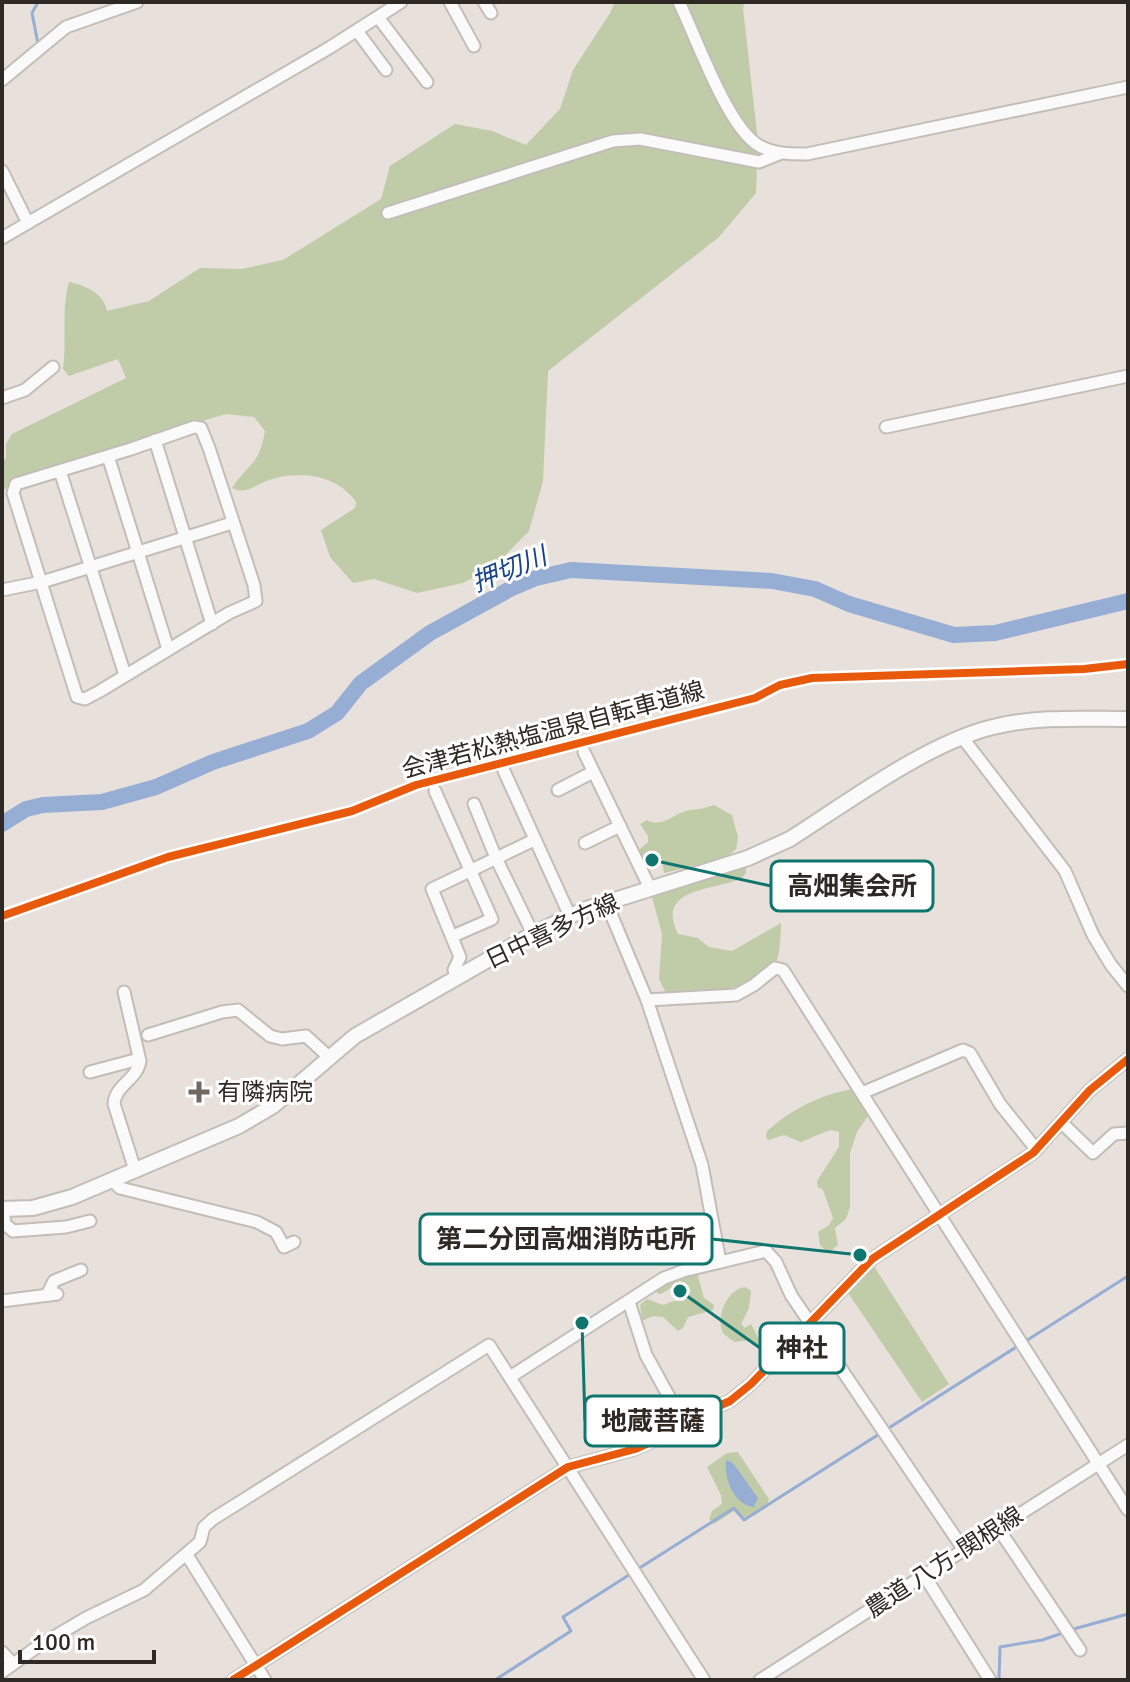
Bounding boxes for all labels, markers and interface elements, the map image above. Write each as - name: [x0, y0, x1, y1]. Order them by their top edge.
- water label: 押切川: [467, 539, 554, 599]
- street label: 会津若松熱塩温泉自転車道線: [398, 675, 708, 785]
- callout: 高畑集会所: [771, 861, 933, 911]
- text: 高畑集会所: [787, 871, 917, 903]
- street label: 日中喜多方線: [480, 887, 624, 975]
- place label: 有隣病院: [217, 1077, 313, 1107]
- marker: 有隣病院: [188, 1081, 210, 1103]
- callout: 第二分団高畑消防屯所: [420, 1214, 712, 1264]
- text: 第二分団高畑消防屯所: [436, 1224, 696, 1256]
- callout: 神社: [760, 1323, 844, 1373]
- text: 神社: [776, 1333, 828, 1365]
- callout: 地蔵菩薩: [585, 1396, 721, 1446]
- text: 地蔵菩薩: [601, 1406, 705, 1438]
- street label: 農道 八方-関根線: [860, 1500, 1028, 1624]
- scale bar: [20, 1614, 154, 1664]
- text: 100 m: [32, 1627, 95, 1657]

